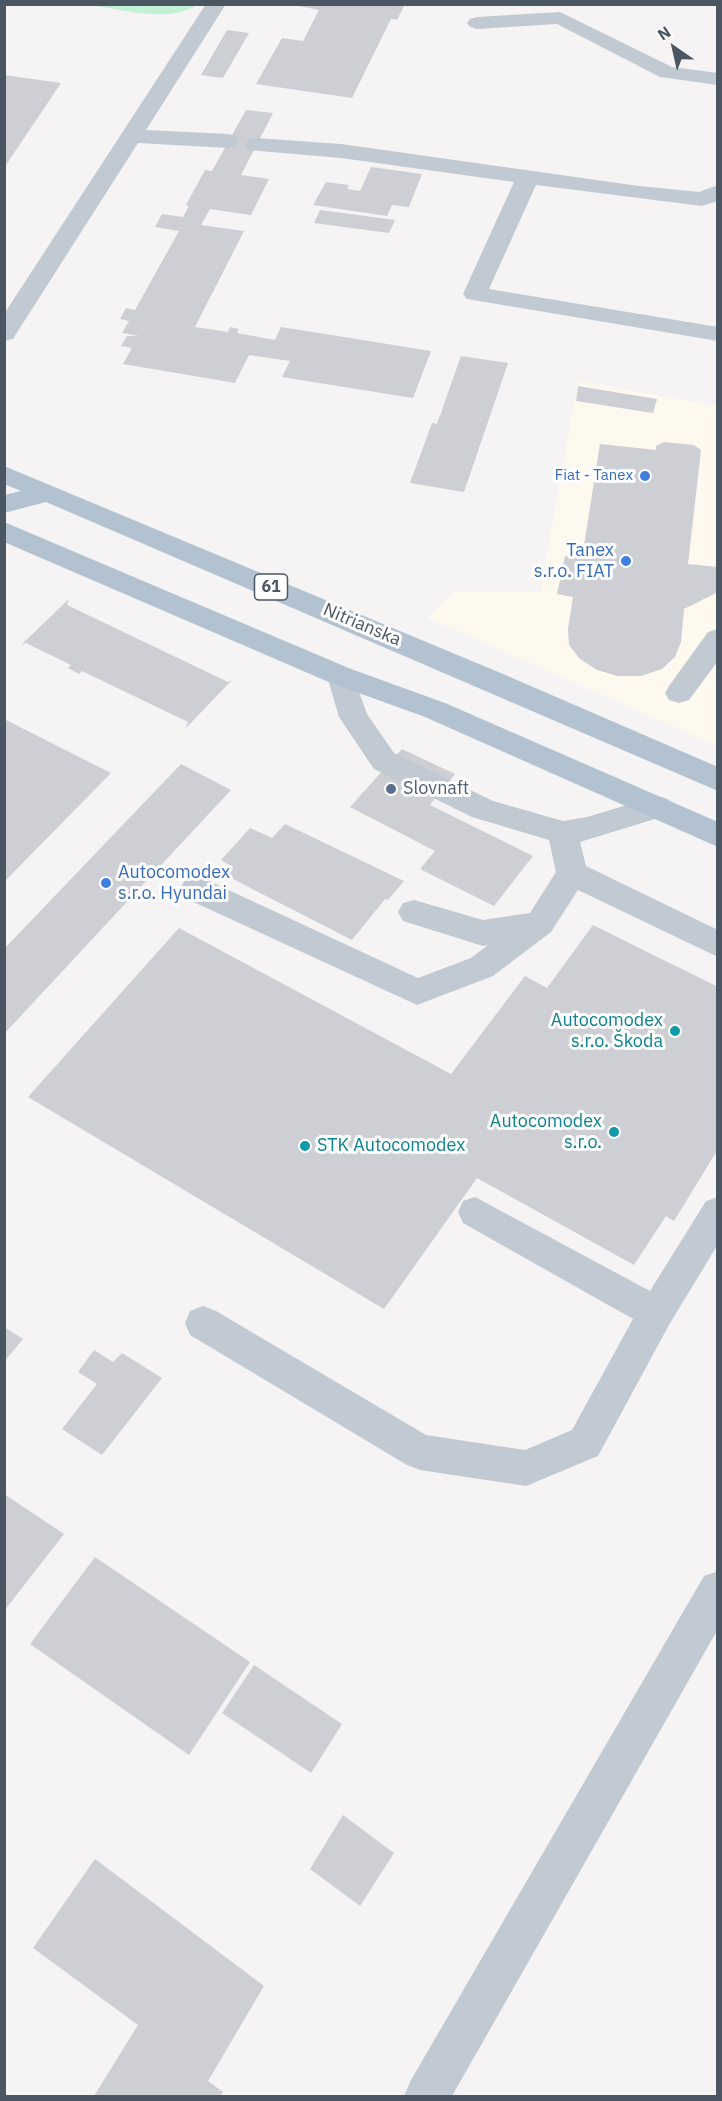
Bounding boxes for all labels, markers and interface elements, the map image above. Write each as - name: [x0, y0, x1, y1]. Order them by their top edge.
- north arrow: [644, 18, 704, 78]
- text: N: [654, 22, 674, 45]
- place label: Fiat - Tanex: [555, 467, 633, 485]
- marker: Fiat - Tanex: [638, 469, 652, 483]
- place label: Tanex s.r.o. FIAT: [534, 540, 614, 582]
- marker: Tanex s.r.o. FIAT: [619, 554, 633, 568]
- road number: 61: [254, 574, 288, 600]
- street label: Nitrianska: [320, 599, 404, 651]
- place label: Slovnaft: [403, 778, 469, 800]
- marker: Slovnaft: [384, 782, 398, 796]
- place label: Autocomodex s.r.o. Hyundai: [118, 862, 230, 904]
- marker: Autocomodex s.r.o. Hyundai: [99, 876, 113, 890]
- place label: Autocomodex s.r.o. Škoda: [551, 1010, 663, 1052]
- marker: Autocomodex s.r.o. Škoda: [668, 1024, 682, 1038]
- place label: Autocomodex s.r.o.: [490, 1111, 602, 1154]
- marker: Autocomodex s.r.o.: [607, 1125, 621, 1139]
- place label: STK Autocomodex: [317, 1135, 465, 1157]
- marker: STK Autocomodex: [298, 1139, 312, 1153]

